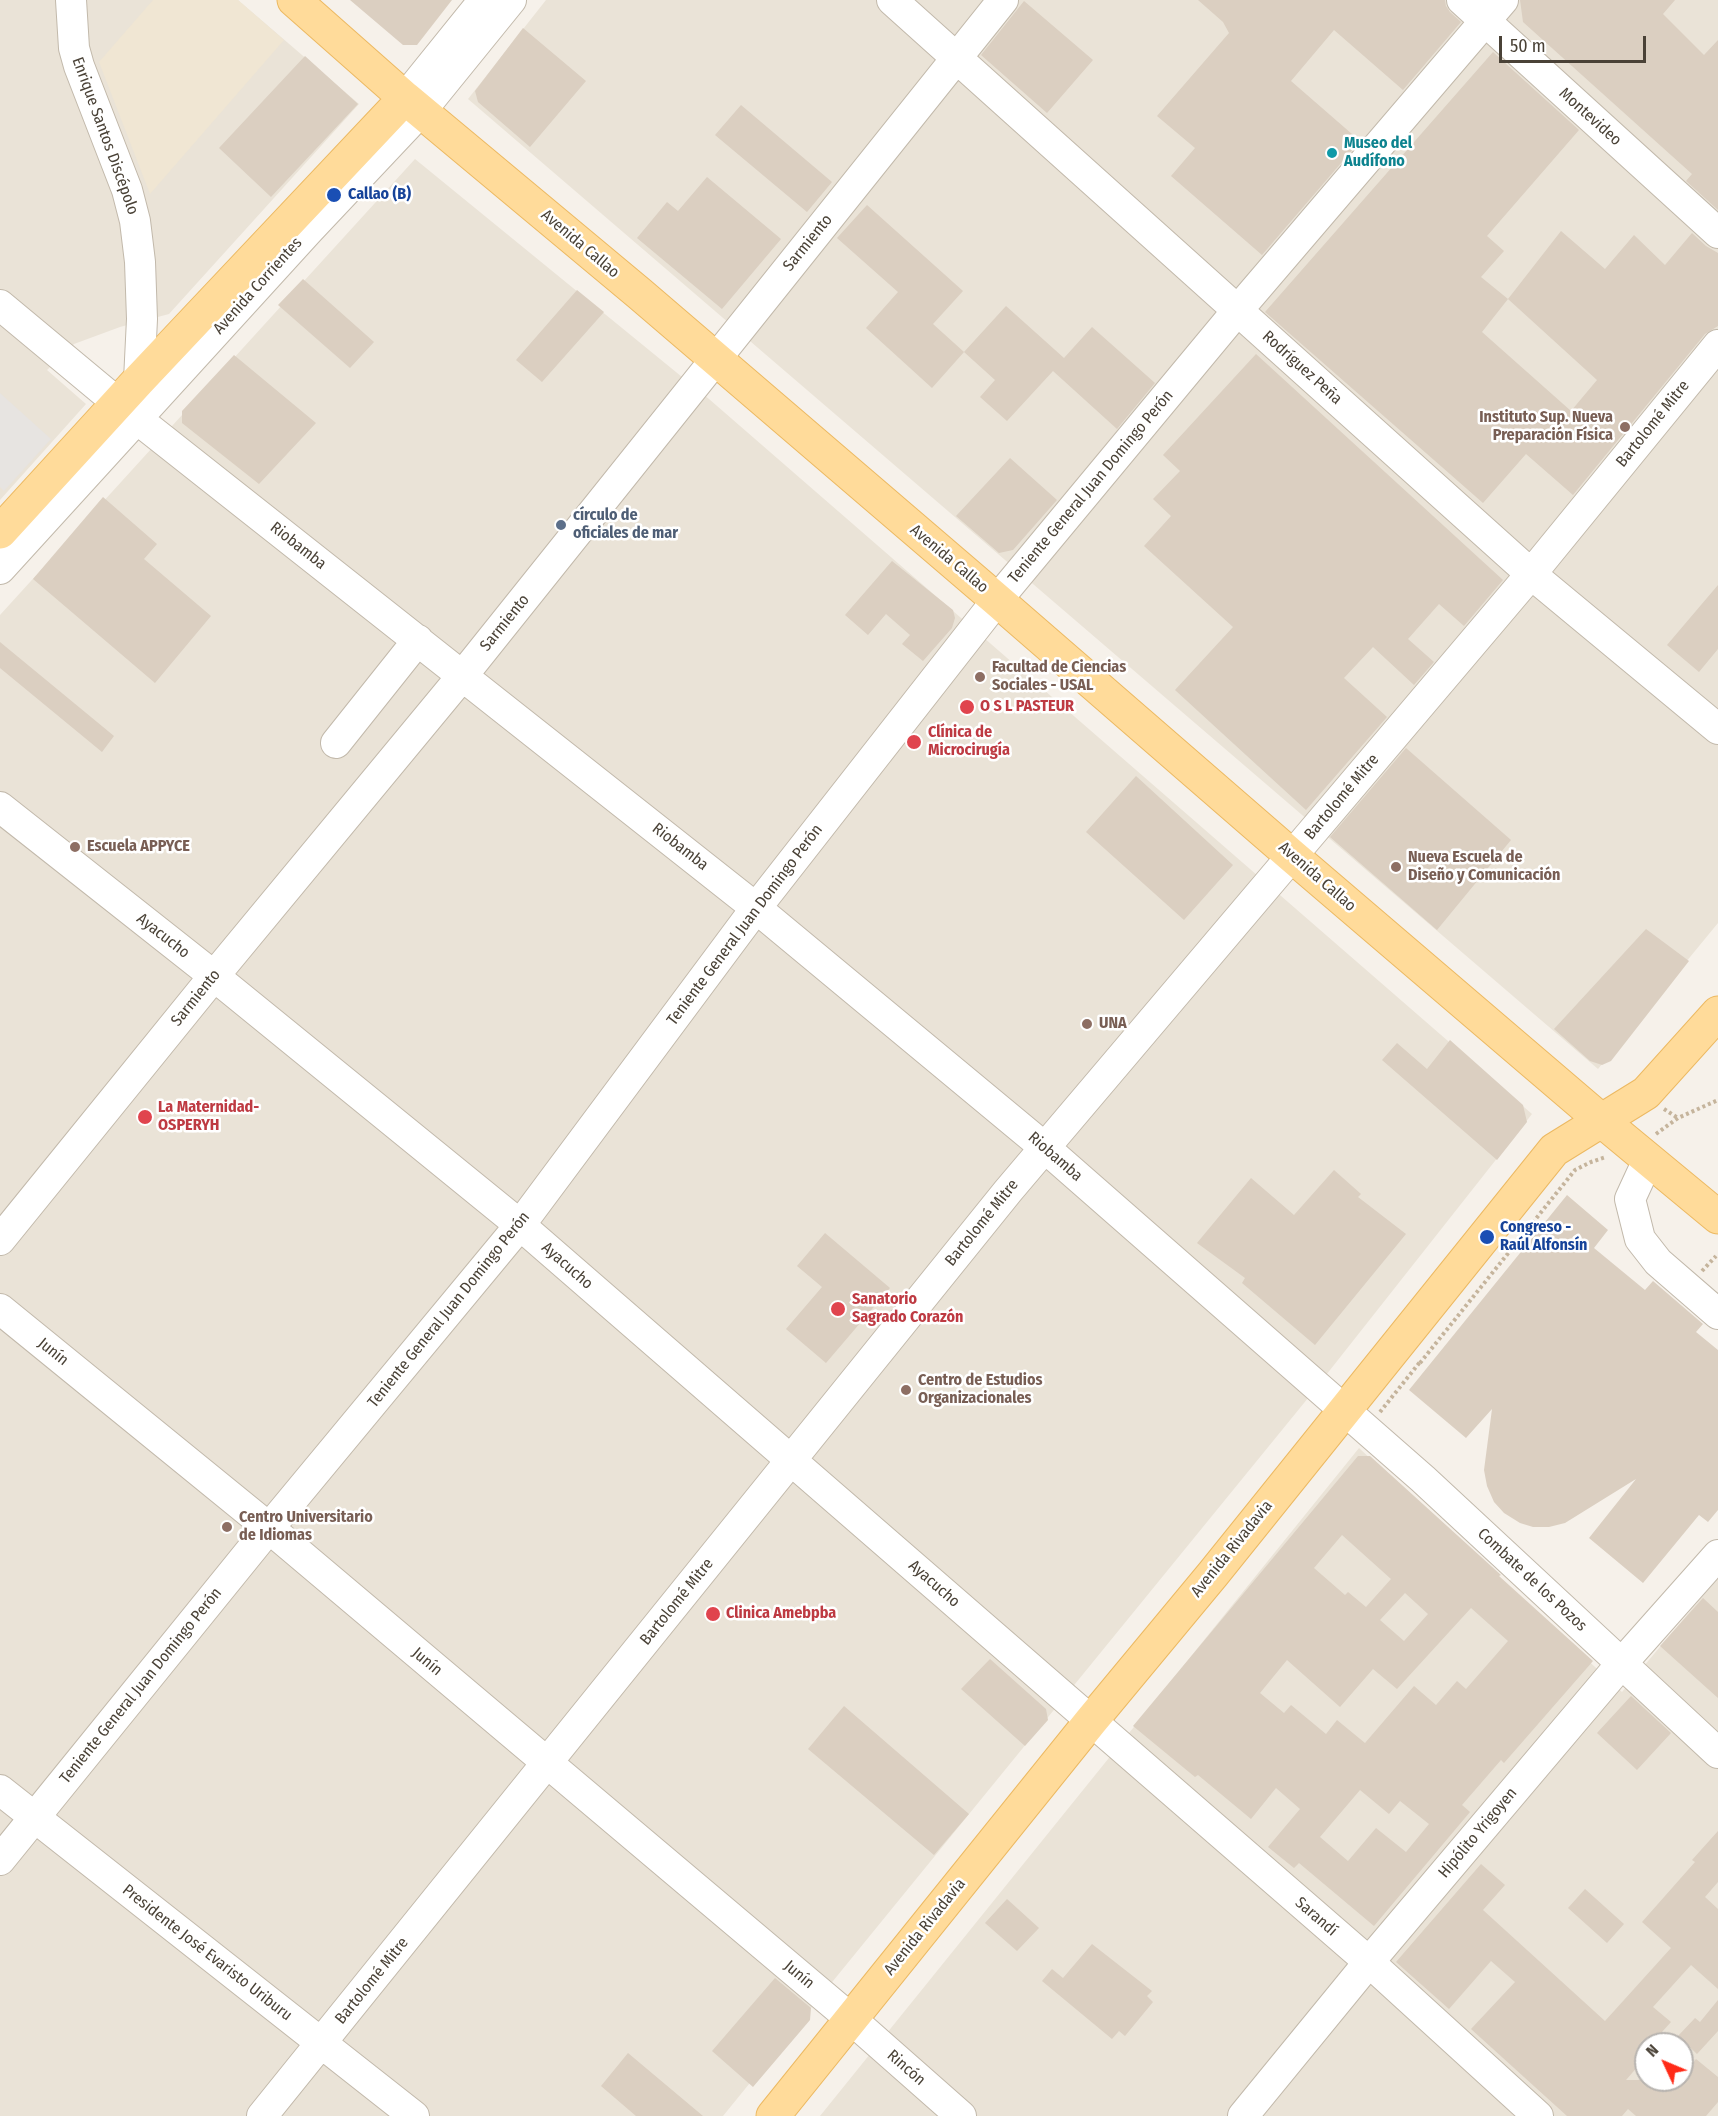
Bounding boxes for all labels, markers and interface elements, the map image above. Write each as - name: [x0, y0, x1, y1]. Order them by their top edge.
- scale bar: [1502, 24, 1649, 62]
- text: 50 m: [1510, 35, 1546, 57]
- street label: Enrique Santos Discépolo: [68, 55, 142, 217]
- street label: Montevideo: [1555, 84, 1625, 150]
- place label: Museo del Audífono: [1344, 134, 1412, 172]
- marker: Museo del Audífono: [1325, 146, 1339, 160]
- place label: Callao (B): [348, 185, 411, 205]
- marker: Callao (B): [325, 186, 343, 204]
- street label: Avenida Callao: [537, 206, 623, 282]
- street label: Sarmiento: [779, 211, 837, 275]
- street label: Avenida Corrientes: [210, 234, 306, 338]
- street label: Rodríguez Peña: [1258, 327, 1346, 409]
- street label: Bartolomé Mitre: [1612, 377, 1694, 471]
- street label: Teniente General Juan Domingo Perón: [1004, 386, 1178, 588]
- place label: Instituto Sup. Nueva Preparación Física: [1479, 408, 1613, 446]
- marker: Instituto Sup. Nueva Preparación Física: [1618, 420, 1632, 434]
- place label: círculo de oficiales de mar: [573, 506, 678, 544]
- street label: Riobamba: [266, 518, 330, 574]
- marker: círculo de oficiales de mar: [554, 518, 568, 532]
- street label: Avenida Callao: [906, 521, 992, 597]
- street label: Sarmiento: [476, 591, 534, 655]
- place label: Facultad de Ciencias Sociales - USAL: [992, 658, 1126, 696]
- marker: Facultad de Ciencias Sociales - USAL: [973, 670, 987, 684]
- place label: O S L PASTEUR: [980, 697, 1074, 717]
- marker: O S L PASTEUR: [958, 698, 976, 716]
- place label: Clínica de Microcirugía: [928, 723, 1010, 761]
- marker: Clínica de Microcirugía: [905, 733, 923, 751]
- street label: Bartolomé Mitre: [1301, 750, 1383, 844]
- street label: Riobamba: [648, 819, 712, 875]
- street label: Teniente General Juan Domingo Perón: [663, 821, 827, 1029]
- place label: Escuela APPYCE: [87, 837, 190, 857]
- street label: Avenida Callao: [1274, 838, 1360, 916]
- marker: Escuela APPYCE: [68, 840, 82, 854]
- place label: Nueva Escuela de Diseño y Comunicación: [1408, 848, 1560, 886]
- marker: Nueva Escuela de Diseño y Comunicación: [1389, 860, 1403, 874]
- street label: Ayacucho: [133, 909, 193, 963]
- street label: Sarmiento: [167, 966, 225, 1030]
- place label: UNA: [1099, 1014, 1127, 1034]
- marker: UNA: [1080, 1017, 1094, 1031]
- place label: La Maternidad- OSPERYH: [158, 1098, 259, 1136]
- marker: La Maternidad- OSPERYH: [136, 1108, 154, 1126]
- street label: Riobamba: [1024, 1128, 1086, 1186]
- street label: Bartolomé Mitre: [941, 1176, 1023, 1270]
- street label: Teniente General Juan Domingo Perón: [364, 1208, 534, 1412]
- place label: Congreso - Raúl Alfonsín: [1500, 1218, 1587, 1256]
- marker: Congreso - Raúl Alfonsín: [1478, 1228, 1496, 1246]
- street label: Ayacucho: [537, 1238, 597, 1294]
- place label: Sanatorio Sagrado Corazón: [852, 1290, 963, 1328]
- marker: Sanatorio Sagrado Corazón: [829, 1300, 847, 1318]
- street label: Junín: [34, 1334, 72, 1370]
- place label: Centro de Estudios Organizacionales: [918, 1371, 1042, 1409]
- marker: Centro de Estudios Organizacionales: [899, 1383, 913, 1397]
- street label: Avenida Rivadavia: [1187, 1497, 1277, 1601]
- place label: Centro Universitario de Idiomas: [239, 1508, 373, 1546]
- marker: Centro Universitario de Idiomas: [220, 1520, 234, 1534]
- street label: Combate de los Pozos: [1473, 1524, 1591, 1636]
- street label: Bartolomé Mitre: [636, 1555, 718, 1649]
- street label: Ayacucho: [904, 1556, 964, 1612]
- street label: Teniente General Juan Domingo Perón: [56, 1584, 226, 1788]
- place label: Clinica Amebpba: [726, 1604, 836, 1624]
- marker: Clinica Amebpba: [704, 1605, 722, 1623]
- street label: Junín: [408, 1644, 446, 1680]
- street label: Hipólito Yrigoyen: [1435, 1784, 1521, 1882]
- street label: Avenida Rivadavia: [880, 1875, 970, 1979]
- street label: Presidente José Evaristo Uriburu: [118, 1881, 296, 2025]
- street label: Sarandí: [1291, 1893, 1341, 1941]
- street label: Bartolomé Mitre: [331, 1934, 413, 2028]
- street label: Junín: [780, 1957, 818, 1993]
- north arrow: [1634, 2032, 1694, 2092]
- text: N: [1642, 2040, 1662, 2061]
- street label: Rincón: [883, 2046, 929, 2090]

